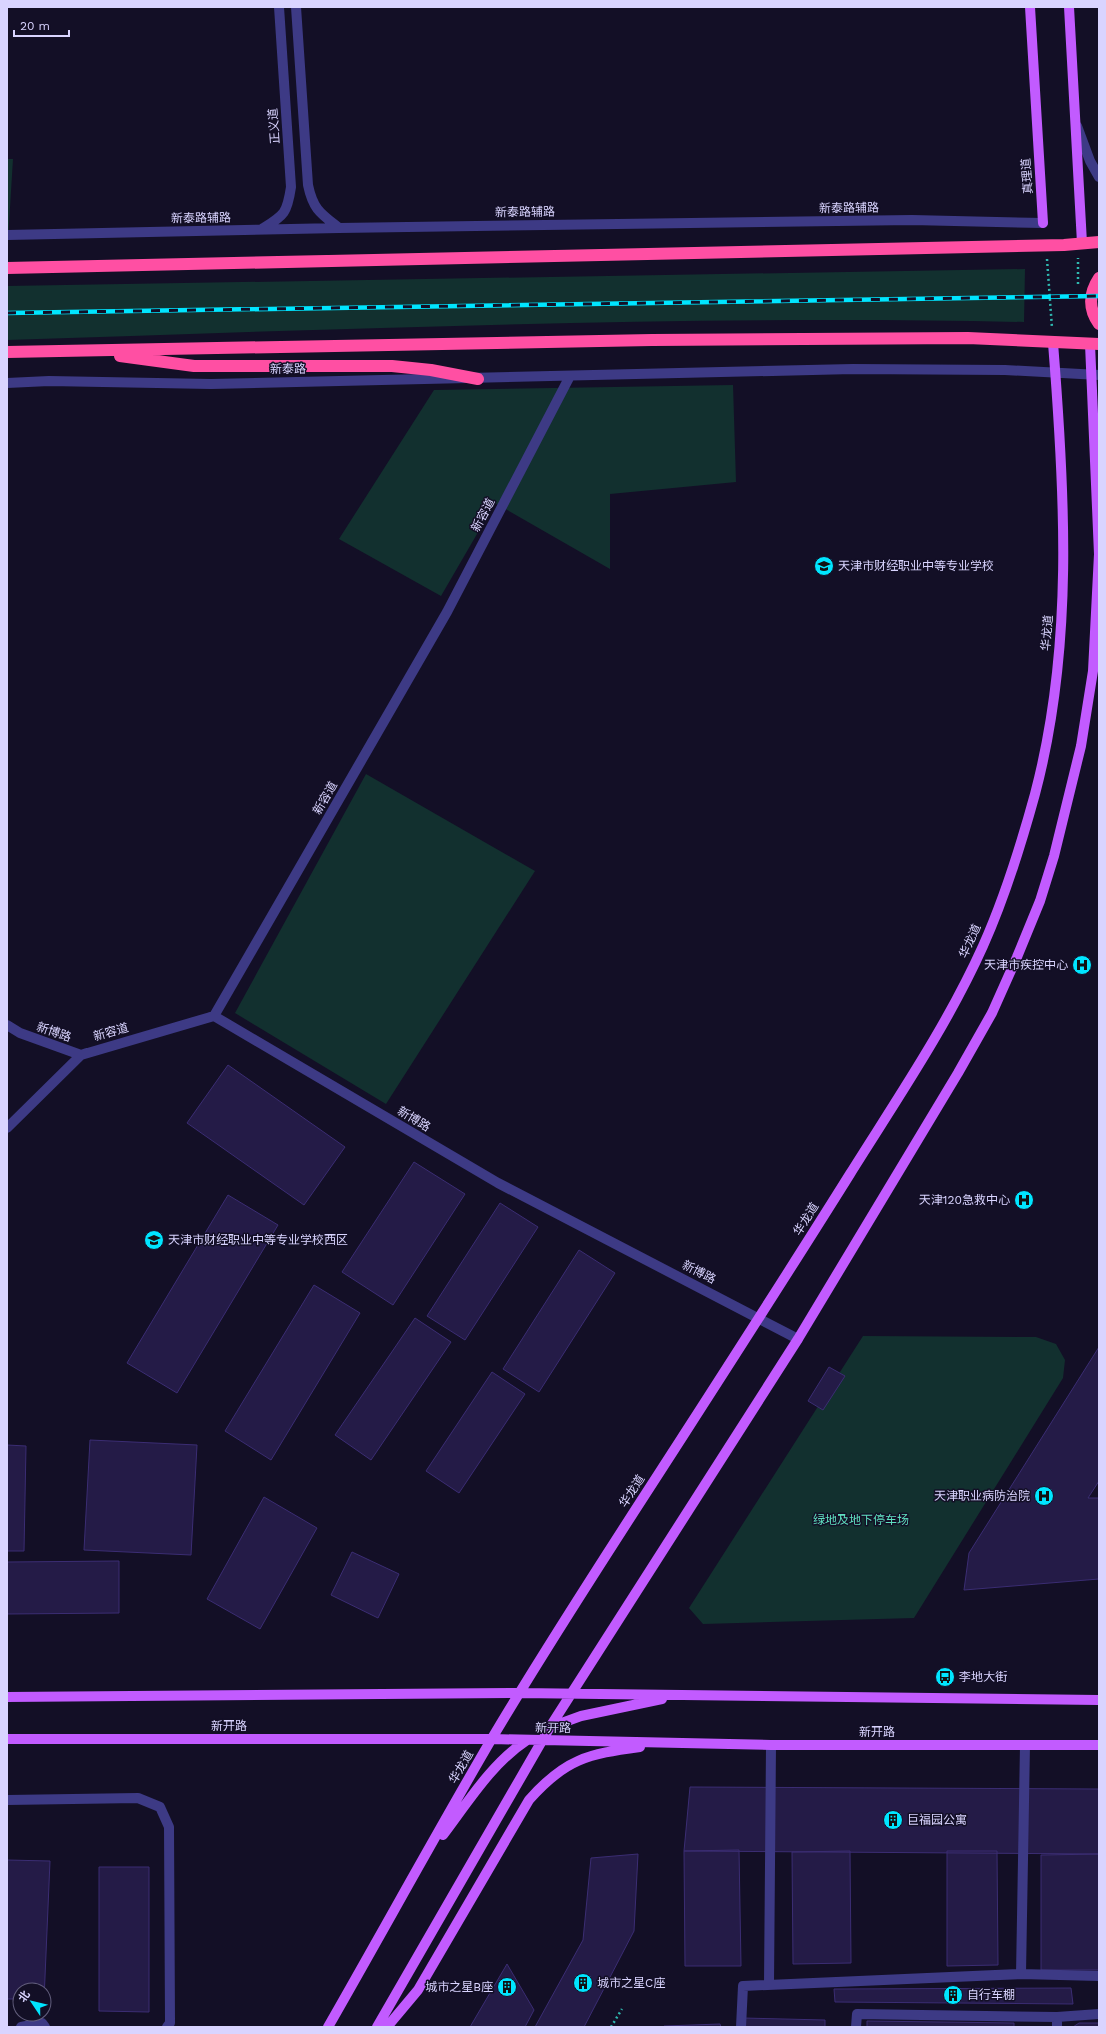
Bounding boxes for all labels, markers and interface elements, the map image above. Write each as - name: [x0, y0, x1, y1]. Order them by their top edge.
- scale bar: [14, 12, 69, 38]
- text: 20 m: [20, 19, 50, 33]
- street label: 正义道: [266, 108, 282, 144]
- street label: 真理道: [1019, 158, 1035, 194]
- street label: 新泰路辅路: [819, 200, 879, 216]
- street label: 新泰路辅路: [495, 204, 555, 220]
- street label: 新泰路辅路: [171, 210, 231, 226]
- street label: 新泰路: [270, 362, 306, 376]
- street label: 新容道: [468, 496, 498, 534]
- school or university icon: 天津市财经职业中等专业学校: [813, 555, 835, 577]
- place label: 天津市财经职业中等专业学校: [838, 559, 994, 573]
- street label: 华龙道: [1038, 614, 1056, 652]
- street label: 新容道: [310, 779, 340, 817]
- street label: 华龙道: [956, 922, 984, 960]
- hospital icon: 天津市疾控中心: [1071, 954, 1093, 976]
- place label: 天津市疾控中心: [984, 958, 1068, 972]
- street label: 新博路: [35, 1020, 73, 1044]
- street label: 新容道: [92, 1020, 130, 1044]
- street label: 新博路: [395, 1104, 433, 1134]
- hospital icon: 天津120急救中心: [1013, 1189, 1035, 1211]
- place label: 天津120急救中心: [919, 1193, 1010, 1207]
- street label: 华龙道: [791, 1200, 821, 1238]
- school or university icon: 天津市财经职业中等专业学校西区: [143, 1229, 165, 1251]
- place label: 天津市财经职业中等专业学校西区: [168, 1233, 348, 1247]
- street label: 新博路: [680, 1258, 718, 1286]
- street label: 华龙道: [616, 1472, 648, 1510]
- hospital icon: 天津职业病防治院: [1033, 1485, 1055, 1507]
- place label: 天津职业病防治院: [934, 1489, 1030, 1503]
- park label: 绿地及地下停车场: [813, 1513, 909, 1527]
- bus stop icon: 李地大街: [934, 1666, 956, 1688]
- place label: 李地大街: [959, 1670, 1007, 1684]
- street label: 新开路: [211, 1719, 247, 1733]
- street label: 新开路: [535, 1721, 571, 1735]
- street label: 新开路: [859, 1725, 895, 1739]
- street label: 华龙道: [446, 1748, 476, 1786]
- building icon: 巨福园公寓: [882, 1809, 904, 1831]
- place label: 巨福园公寓: [907, 1813, 967, 1827]
- building icon: 城市之星C座: [572, 1972, 594, 1994]
- building icon: 城市之星B座: [496, 1976, 518, 1998]
- place label: 城市之星C座: [597, 1976, 665, 1990]
- place label: 城市之星B座: [425, 1980, 493, 1994]
- north arrow: [12, 1982, 52, 2022]
- building icon: 自行车棚: [942, 1984, 964, 2006]
- text: 北: [16, 1988, 33, 2005]
- place label: 自行车棚: [967, 1988, 1015, 2002]

